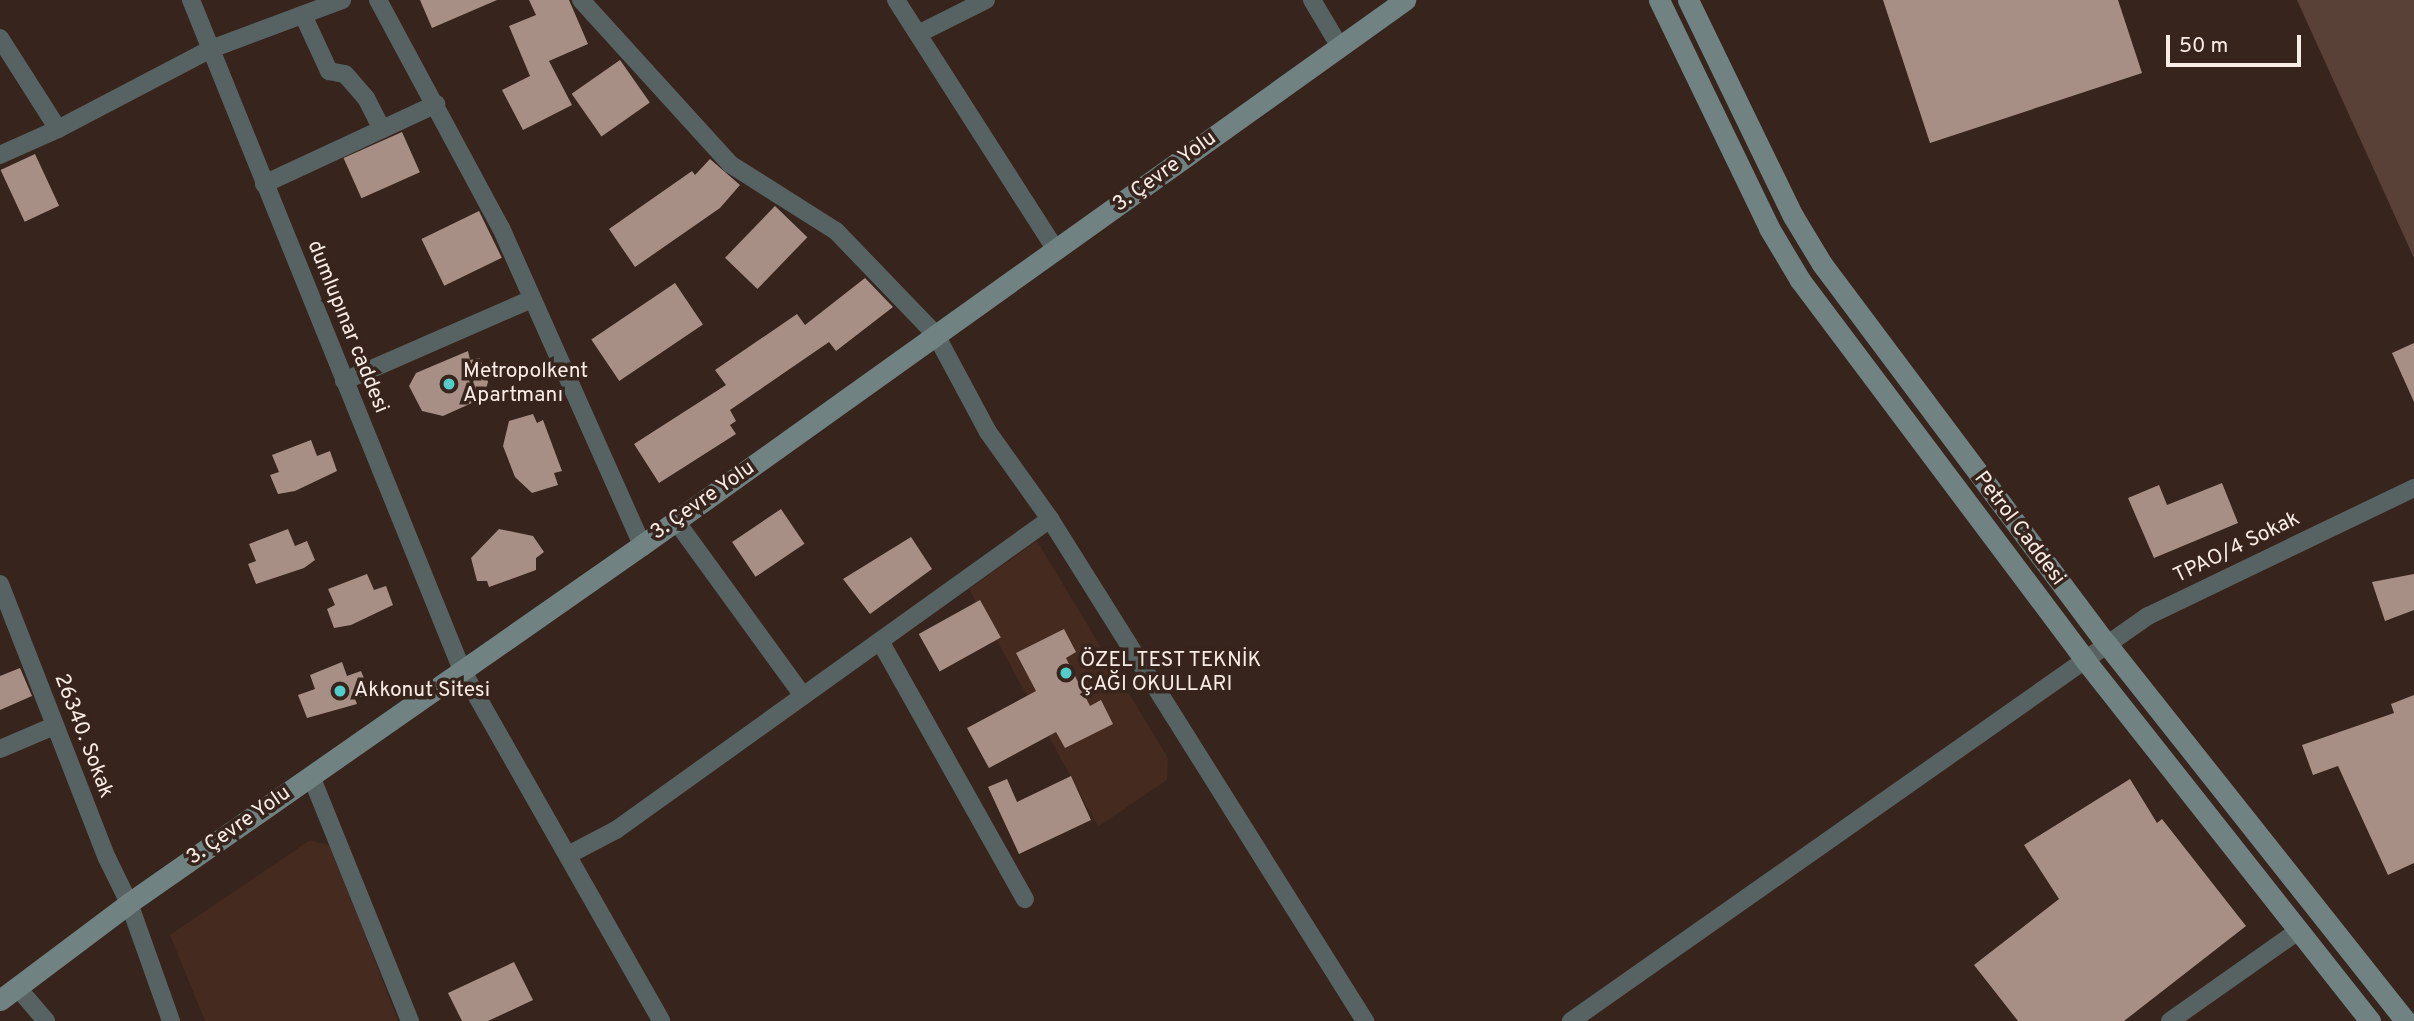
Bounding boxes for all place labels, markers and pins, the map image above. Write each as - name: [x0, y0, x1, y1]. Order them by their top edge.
- place label: Metropolkent Apartmanı: [463, 359, 588, 409]
- marker: Metropolkent Apartmanı: [441, 376, 457, 392]
- place label: ÖZEL TEST TEKNİK ÇAĞI OKULLARI: [1080, 648, 1264, 698]
- marker: ÖZEL TEST TEKNİK ÇAĞI OKULLARI: [1058, 665, 1074, 681]
- place label: Akkonut Sitesi: [354, 678, 490, 704]
- marker: Akkonut Sitesi: [332, 683, 348, 699]

